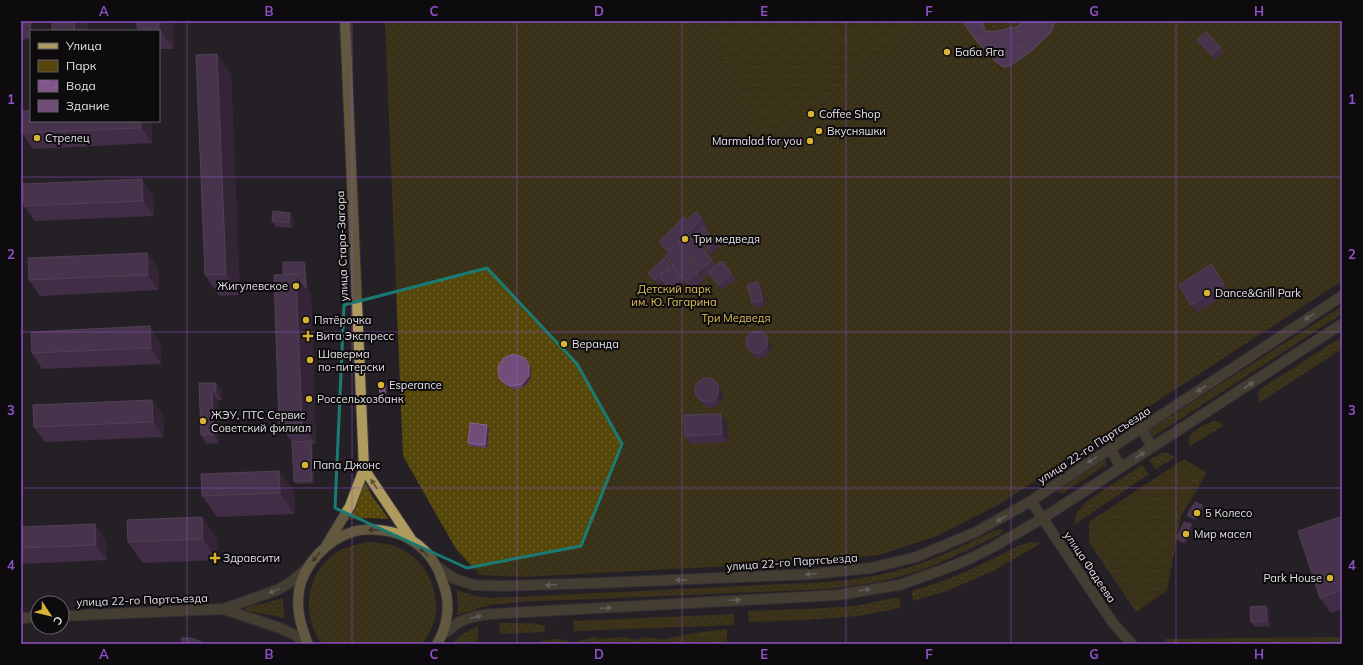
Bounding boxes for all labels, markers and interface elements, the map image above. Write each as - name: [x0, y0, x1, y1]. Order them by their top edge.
- text: A: [99, 3, 109, 19]
- text: B: [265, 3, 274, 19]
- text: C: [430, 3, 439, 19]
- text: D: [594, 3, 604, 19]
- text: E: [760, 3, 768, 19]
- text: F: [925, 3, 933, 19]
- text: G: [1089, 3, 1099, 19]
- text: H: [1254, 3, 1264, 19]
- legend: [30, 30, 160, 122]
- text: Улица: [65, 38, 102, 53]
- place label: Баба Яга: [955, 45, 1004, 59]
- marker: Баба Яга: [942, 47, 952, 57]
- text: Парк: [66, 58, 97, 73]
- text: Вода: [66, 78, 96, 93]
- text: 1: [7, 91, 15, 107]
- text: 1: [1348, 91, 1356, 107]
- text: Здание: [66, 98, 110, 113]
- place label: Coffee Shop: [819, 107, 881, 121]
- marker: Coffee Shop: [806, 109, 816, 119]
- place label: Вкусняшки: [827, 124, 886, 138]
- marker: Вкусняшки: [814, 126, 824, 136]
- place label: Стрелец: [45, 131, 90, 145]
- marker: Стрелец: [32, 133, 42, 143]
- place label: Marmalad for you: [712, 134, 802, 148]
- marker: Marmalad for you: [805, 136, 815, 146]
- street label: улица Стара-Загора: [333, 190, 351, 302]
- place label: Три медведя: [693, 232, 760, 246]
- marker: Три медведя: [680, 234, 690, 244]
- text: 2: [7, 246, 15, 262]
- text: 2: [1348, 246, 1356, 262]
- place label: Жигулевское: [217, 279, 288, 293]
- marker: Жигулевское: [291, 281, 301, 291]
- park label: Детский парк им. Ю. Гагарина: [631, 282, 717, 309]
- place label: Dance&Grill Park: [1215, 286, 1301, 300]
- marker: Dance&Grill Park: [1202, 288, 1212, 298]
- park label: Три Медведя: [701, 311, 771, 325]
- place label: Пятёрочка: [314, 313, 371, 327]
- one-way arrow: [1304, 314, 1315, 321]
- marker: Пятёрочка: [301, 315, 311, 325]
- place label: Вита Экспресс: [316, 329, 395, 343]
- marker: Вита Экспресс: [303, 331, 313, 341]
- place label: Веранда: [572, 337, 619, 351]
- marker: Веранда: [559, 339, 569, 349]
- place label: Шаверма по-питерски: [318, 347, 385, 374]
- marker: Шаверма по-питерски: [305, 355, 315, 365]
- place label: Esperance: [389, 378, 442, 392]
- marker: Esperance: [376, 380, 386, 390]
- one-way arrow: [1243, 381, 1255, 388]
- one-way arrow: [1196, 385, 1206, 393]
- place label: Россельхозбанк: [317, 392, 404, 406]
- marker: Россельхозбанк: [304, 394, 314, 404]
- text: 3: [7, 402, 15, 418]
- text: 3: [1348, 402, 1356, 418]
- street label: улица 22-го Партсъезда: [1035, 403, 1153, 487]
- place label: ЖЭУ, ПТС Сервис Советский филиал: [211, 408, 311, 435]
- marker: ЖЭУ, ПТС Сервис Советский филиал: [198, 416, 208, 426]
- one-way arrow: [1134, 452, 1145, 459]
- one-way arrow: [1087, 457, 1098, 464]
- place label: Папа Джонс: [313, 458, 381, 472]
- marker: Папа Джонс: [300, 460, 310, 470]
- one-way arrow: [370, 479, 378, 489]
- place label: 5 Колесо: [1205, 506, 1252, 520]
- marker: 5 Колесо: [1192, 508, 1202, 518]
- one-way arrow: [995, 515, 1007, 522]
- one-way arrow: [368, 527, 380, 534]
- place label: Мир масел: [1194, 527, 1252, 541]
- street label: улица Фадеева: [1061, 529, 1119, 605]
- marker: Мир масел: [1181, 529, 1191, 539]
- one-way arrow: [419, 547, 429, 557]
- street label: улица 22-го Партсъезда: [726, 550, 858, 574]
- place label: Здравсити: [223, 551, 280, 565]
- one-way arrow: [312, 552, 321, 563]
- marker: Здравсити: [210, 553, 220, 563]
- text: 4: [7, 557, 15, 573]
- text: 4: [1348, 557, 1356, 573]
- one-way arrow: [805, 571, 817, 578]
- place label: Park House: [1263, 571, 1322, 585]
- marker: Park House: [1325, 573, 1335, 583]
- one-way arrow: [674, 577, 687, 583]
- one-way arrow: [544, 582, 557, 588]
- one-way arrow: [859, 587, 871, 593]
- one-way arrow: [268, 588, 280, 594]
- street label: улица 22-го Партсъезда: [76, 591, 208, 609]
- north arrow: [30, 595, 70, 635]
- one-way arrow: [729, 597, 741, 604]
- one-way arrow: [600, 604, 612, 611]
- text: С: [50, 614, 66, 628]
- one-way arrow: [470, 614, 482, 620]
- text: A: [99, 646, 109, 662]
- text: B: [265, 646, 274, 662]
- text: C: [430, 646, 439, 662]
- text: D: [594, 646, 604, 662]
- text: E: [760, 646, 768, 662]
- text: F: [925, 646, 933, 662]
- text: G: [1089, 646, 1099, 662]
- text: H: [1254, 646, 1264, 662]

